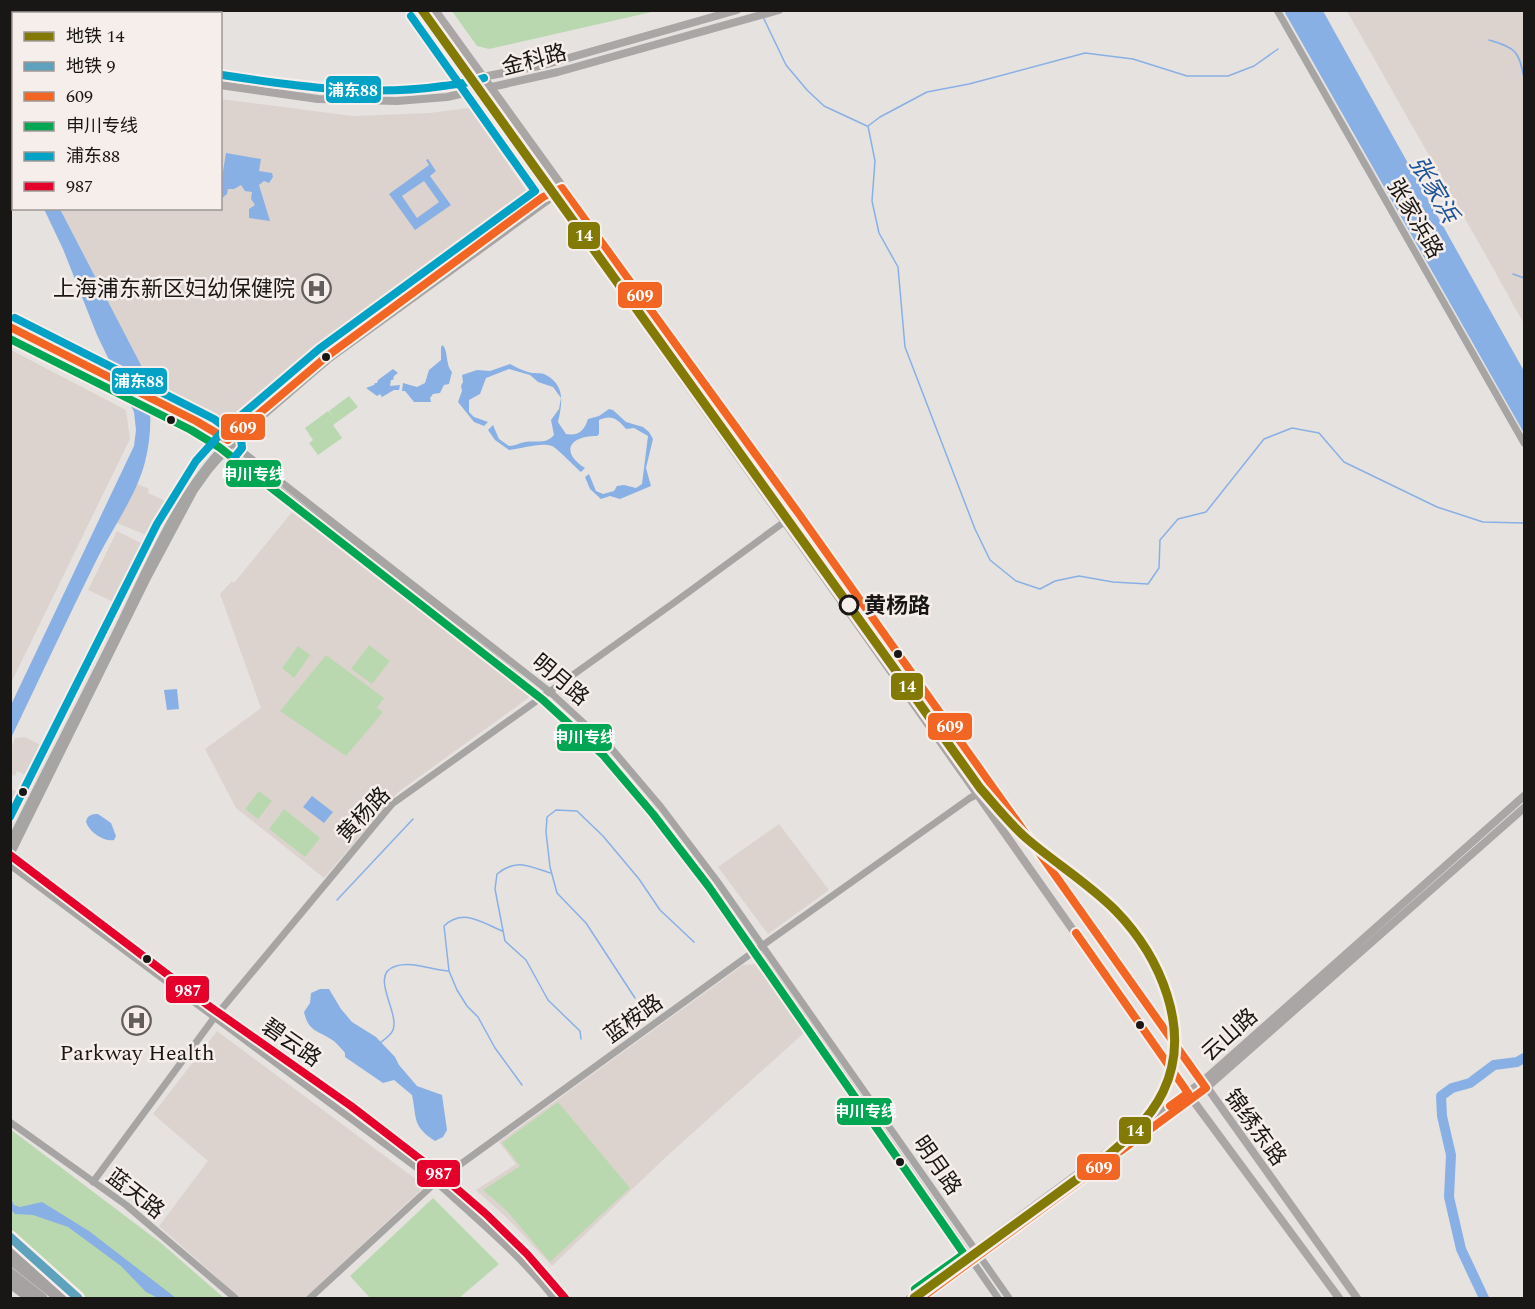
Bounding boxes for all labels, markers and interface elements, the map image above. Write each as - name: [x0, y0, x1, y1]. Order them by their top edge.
- legend: [12, 12, 222, 210]
- text: 地铁 14: [66, 23, 125, 50]
- street label: 金科路: [498, 36, 570, 84]
- text: 地铁 9: [66, 53, 116, 80]
- line badge: 浦东88: [325, 75, 382, 104]
- text: 浦东88: [328, 79, 378, 103]
- text: 609: [66, 83, 93, 110]
- text: 申川专线: [66, 113, 138, 140]
- text: 浦东88: [66, 143, 120, 170]
- water label: 张家浜: [1400, 149, 1468, 231]
- street label: 张家浜路: [1378, 172, 1451, 265]
- text: 987: [66, 173, 93, 200]
- line badge: 14: [567, 221, 601, 250]
- text: 14: [575, 224, 593, 248]
- hospital icon: 上海浦东新区妇幼保健院: [300, 272, 332, 304]
- place label: 上海浦东新区妇幼保健院: [53, 273, 295, 306]
- line badge: 609: [617, 281, 663, 309]
- text: 609: [627, 284, 653, 308]
- unlabelled marker: [320, 351, 332, 363]
- line badge: 浦东88: [111, 367, 168, 395]
- text: 浦东88: [114, 370, 164, 394]
- line badge: 609: [220, 413, 266, 441]
- unlabelled marker: [165, 414, 177, 426]
- text: 609: [230, 416, 256, 440]
- line badge: 申川专线: [225, 459, 282, 488]
- text: 申川专线: [221, 463, 285, 487]
- place label: 黄杨路: [864, 590, 930, 623]
- marker: 黄杨路: [839, 595, 859, 615]
- street label: 明月路: [524, 646, 596, 714]
- unlabelled marker: [892, 648, 904, 660]
- line badge: 14: [890, 672, 924, 701]
- text: 14: [898, 675, 916, 699]
- line badge: 609: [927, 712, 973, 741]
- text: 609: [937, 715, 963, 739]
- line badge: 申川专线: [556, 723, 613, 752]
- text: 申川专线: [552, 726, 616, 750]
- street label: 黄杨路: [330, 780, 399, 850]
- unlabelled marker: [17, 786, 29, 798]
- unlabelled marker: [141, 953, 153, 965]
- line badge: 987: [165, 975, 210, 1004]
- text: 987: [175, 979, 201, 1003]
- street label: 蓝桉路: [597, 986, 670, 1052]
- street label: 云山路: [1194, 1001, 1266, 1069]
- hospital icon: Parkway Health: [121, 1004, 153, 1036]
- street label: 碧云路: [255, 1011, 328, 1076]
- unlabelled marker: [1134, 1019, 1146, 1031]
- place label: Parkway Health: [60, 1037, 214, 1070]
- street label: 锦绣东路: [1216, 1083, 1294, 1173]
- line badge: 申川专线: [836, 1097, 893, 1126]
- text: 申川专线: [833, 1100, 897, 1124]
- line badge: 14: [1118, 1116, 1152, 1145]
- text: 14: [1126, 1119, 1144, 1143]
- street label: 明月路: [904, 1129, 969, 1202]
- line badge: 609: [1076, 1153, 1121, 1181]
- unlabelled marker: [894, 1156, 906, 1168]
- text: 609: [1086, 1156, 1112, 1180]
- line badge: 987: [416, 1159, 461, 1188]
- street label: 蓝天路: [99, 1161, 171, 1228]
- text: 987: [426, 1162, 452, 1186]

